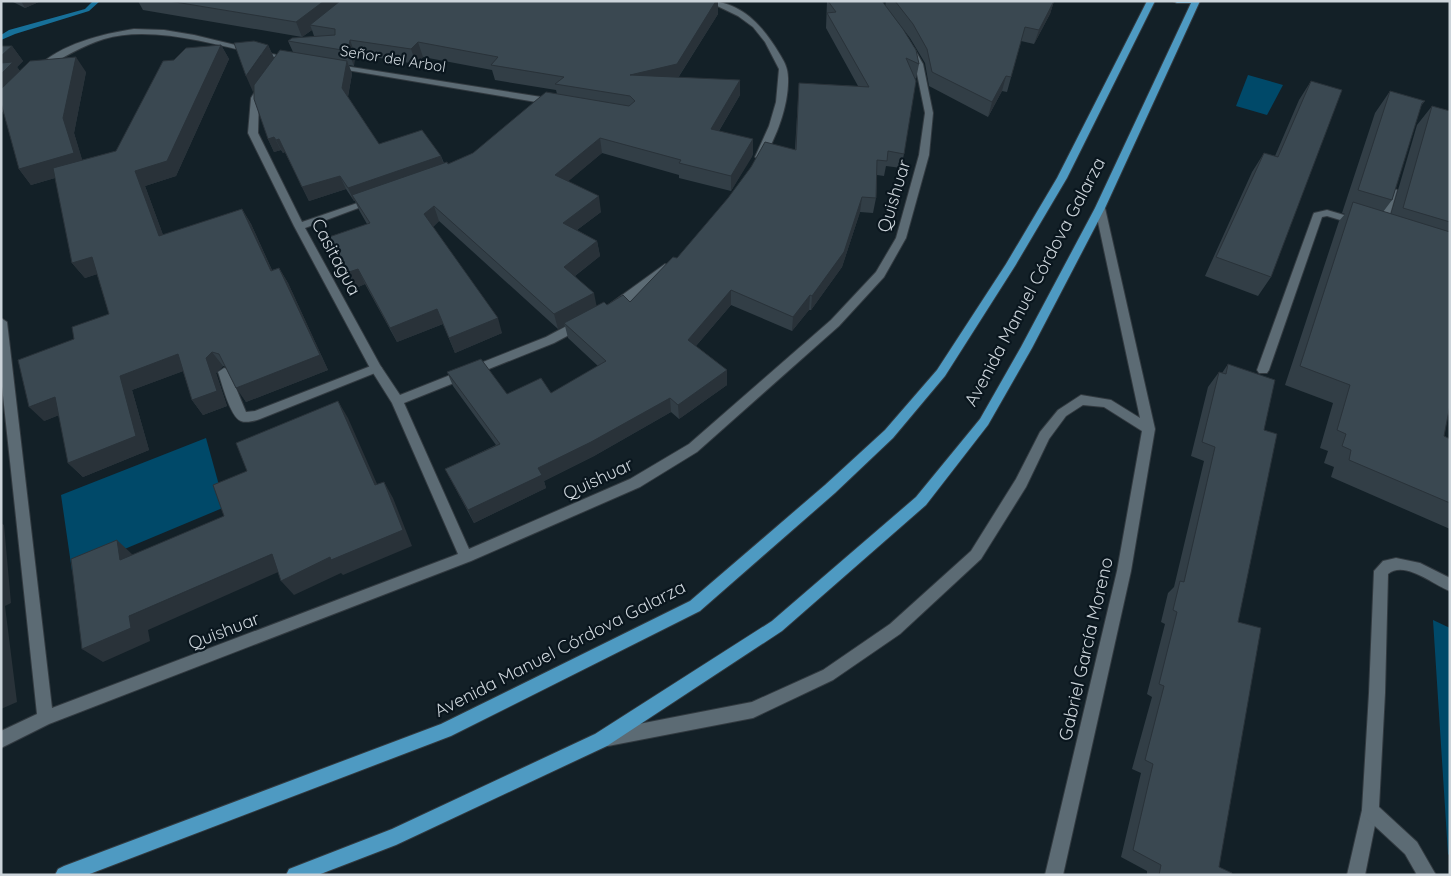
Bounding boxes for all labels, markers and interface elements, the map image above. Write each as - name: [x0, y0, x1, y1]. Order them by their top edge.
- street label: Señor del Arbol: [339, 41, 447, 76]
- street label: Avenida Manuel Córdova Galarza: [959, 153, 1110, 410]
- street label: Quishuar: [872, 157, 915, 235]
- street label: Casitagua: [307, 214, 366, 299]
- street label: Quishuar: [559, 452, 637, 505]
- street label: Gabriel García Moreno: [1053, 555, 1118, 743]
- street label: Avenida Manuel Córdova Galarza: [430, 575, 689, 722]
- street label: Quishuar: [185, 606, 263, 655]

